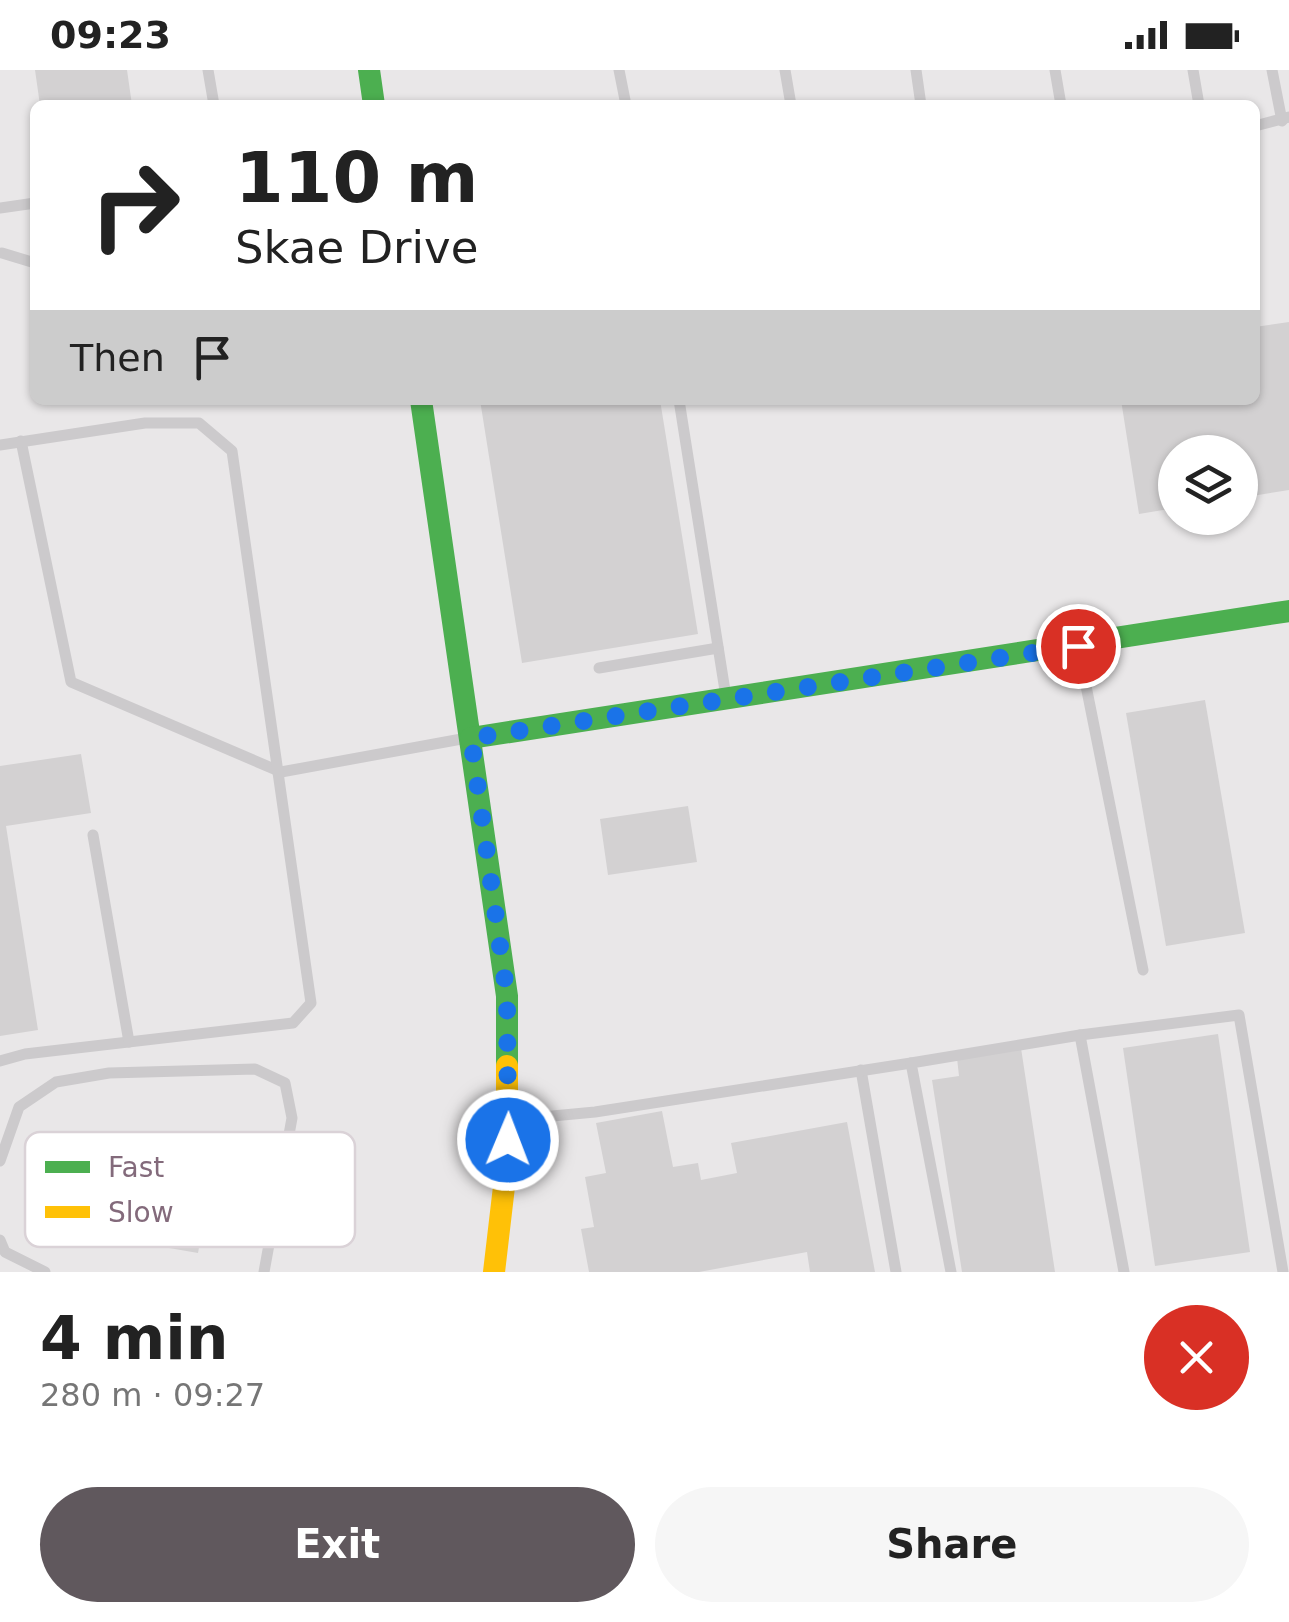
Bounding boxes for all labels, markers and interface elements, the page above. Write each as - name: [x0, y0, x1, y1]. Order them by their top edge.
- text: 09:23: [50, 13, 171, 57]
- text: 110 m: [235, 137, 478, 219]
- icon: right: [70, 140, 200, 270]
- text: Skae Drive: [235, 221, 478, 274]
- icon: arrive: [185, 330, 240, 385]
- text: Then: [70, 336, 165, 380]
- map controls: [1158, 435, 1258, 535]
- button: layers: [1158, 435, 1258, 535]
- pin: [1036, 604, 1121, 689]
- icon: arrive: [1051, 619, 1106, 674]
- position arrow: [456, 1088, 560, 1192]
- legend: [25, 1132, 355, 1247]
- text: Fast: [108, 1151, 164, 1184]
- text: Slow: [108, 1196, 174, 1229]
- text: 4 min: [40, 1303, 228, 1373]
- button: close: [1144, 1305, 1249, 1410]
- text: 280 m · 09:27: [40, 1376, 265, 1414]
- button: Exit: [40, 1487, 635, 1602]
- button: Share: [655, 1487, 1249, 1602]

